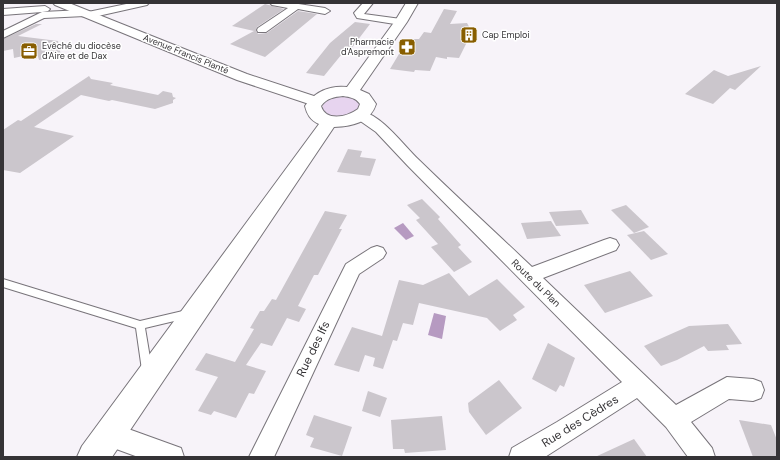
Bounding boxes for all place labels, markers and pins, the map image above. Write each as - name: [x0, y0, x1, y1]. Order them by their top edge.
- building icon: Cap Emploi: [459, 25, 479, 45]
- place label: Cap Emploi: [482, 29, 530, 41]
- place label: Pharmacie d'Aspremont: [341, 36, 394, 58]
- pharmacy icon: Pharmacie d'Aspremont: [397, 37, 417, 57]
- place label: Evêché du diocèse d'Aire et de Dax: [42, 40, 121, 62]
- office icon: Evêché du diocèse d'Aire et de Dax: [19, 41, 39, 61]

